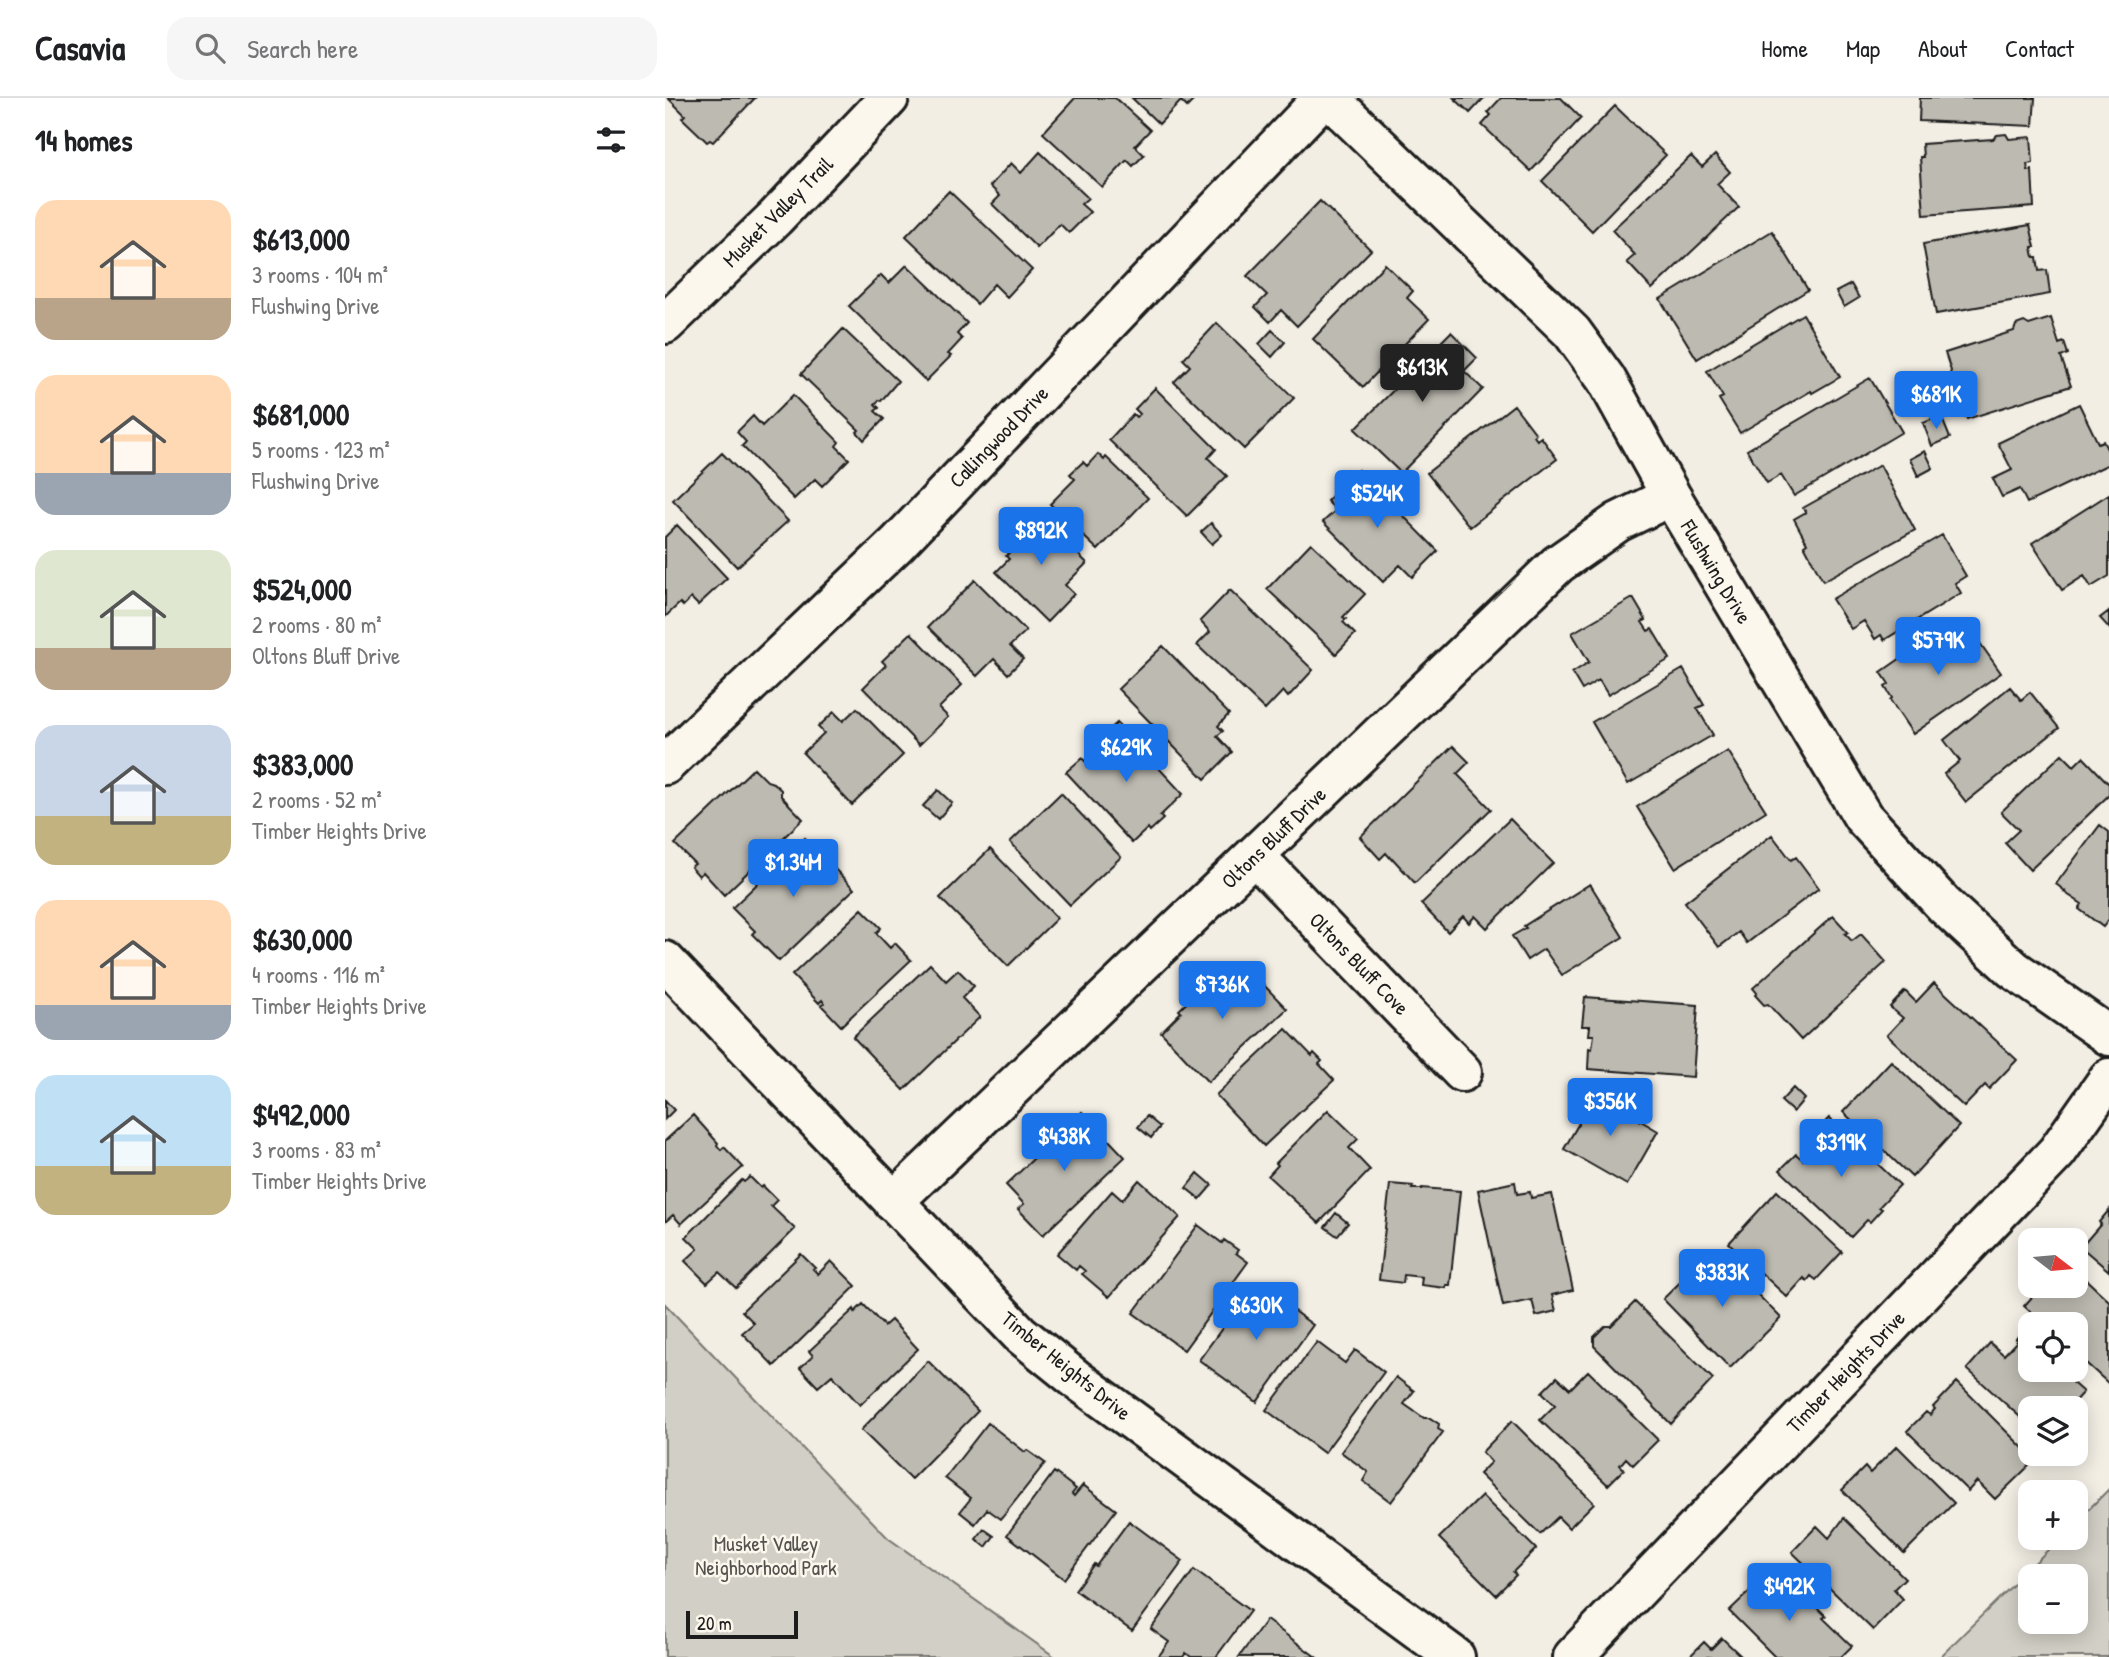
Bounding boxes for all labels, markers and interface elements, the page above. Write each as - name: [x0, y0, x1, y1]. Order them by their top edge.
- search box: [167, 17, 657, 80]
- text: Casavia: [35, 26, 125, 70]
- icon: search: [191, 29, 229, 67]
- text: Search here: [247, 31, 358, 66]
- text: Home: [1761, 32, 1808, 64]
- text: Map: [1846, 32, 1880, 64]
- text: About: [1918, 32, 1967, 64]
- text: Contact: [2005, 32, 2074, 64]
- text: 14 homes: [35, 120, 133, 160]
- icon: filters: [592, 121, 630, 159]
- street label: Musket Valley Trail: [716, 150, 840, 273]
- text: $613,000: [252, 219, 350, 259]
- icon: home: [91, 228, 175, 312]
- text: 3 rooms · 104 m²: [252, 259, 388, 290]
- text: Flushwing Drive: [252, 290, 379, 321]
- pin: $613K: [1373, 344, 1471, 404]
- text: $613K: [1396, 351, 1448, 382]
- pin: $681K: [1887, 372, 1985, 431]
- text: $681K: [1910, 378, 1962, 409]
- street label: Callingwood Drive: [943, 379, 1055, 494]
- text: $681,000: [252, 394, 349, 434]
- icon: home: [91, 403, 175, 487]
- text: 5 rooms · 123 m²: [252, 434, 390, 465]
- text: Flushwing Drive: [252, 465, 379, 496]
- pin: $524K: [1328, 470, 1426, 530]
- text: $524K: [1351, 477, 1403, 508]
- pin: $892K: [992, 508, 1090, 567]
- text: $892K: [1015, 514, 1067, 545]
- street label: Flushwing Drive: [1674, 514, 1759, 629]
- text: $524,000: [252, 569, 352, 609]
- icon: home: [91, 578, 175, 662]
- text: 2 rooms · 80 m²: [252, 609, 382, 640]
- pin: $579K: [1889, 618, 1987, 677]
- text: $579K: [1911, 624, 1965, 655]
- text: Oltons Bluff Drive: [252, 640, 400, 671]
- pin: $629K: [1077, 724, 1175, 784]
- text: $629K: [1100, 731, 1152, 762]
- text: $383,000: [252, 744, 353, 784]
- icon: home: [91, 753, 175, 837]
- street label: Oltons Bluff Drive: [1215, 780, 1332, 895]
- text: 2 rooms · 52 m²: [252, 784, 382, 815]
- text: Timber Heights Drive: [252, 815, 427, 846]
- pin: $1.34M: [736, 840, 850, 899]
- text: $1.34M: [764, 846, 822, 877]
- street label: Oltons Bluff Cove: [1303, 906, 1416, 1021]
- text: $630,000: [252, 919, 352, 959]
- icon: home: [91, 928, 175, 1012]
- text: 4 rooms · 116 m²: [252, 959, 385, 990]
- pin: $736K: [1173, 962, 1271, 1021]
- text: $736K: [1195, 968, 1249, 999]
- text: Timber Heights Drive: [252, 990, 427, 1021]
- pin: $356K: [1561, 1079, 1659, 1138]
- text: $356K: [1584, 1085, 1636, 1116]
- text: $492,000: [252, 1094, 350, 1134]
- icon: home: [91, 1103, 175, 1187]
- pin: $438K: [1015, 1114, 1113, 1173]
- pin: $319K: [1792, 1119, 1890, 1179]
- text: $438K: [1038, 1120, 1090, 1151]
- text: $319K: [1816, 1126, 1866, 1157]
- text: 3 rooms · 83 m²: [252, 1134, 381, 1165]
- text: Timber Heights Drive: [252, 1165, 427, 1196]
- north arrow: [2018, 1228, 2088, 1298]
- map controls: [2018, 1228, 2088, 1634]
- pin: $383K: [1673, 1250, 1771, 1309]
- text: $383K: [1695, 1256, 1749, 1287]
- pin: $630K: [1207, 1282, 1305, 1342]
- text: $630K: [1229, 1289, 1283, 1320]
- street label: Timber Heights Drive: [995, 1304, 1137, 1427]
- street label: Timber Heights Drive: [1780, 1304, 1911, 1439]
- button: locate: [2018, 1312, 2088, 1382]
- button: layers: [2018, 1396, 2088, 1466]
- button: +: [2018, 1480, 2088, 1550]
- park label: Musket Valley Neighborhood Park: [695, 1529, 837, 1582]
- pin: $492K: [1740, 1564, 1838, 1623]
- button: −: [2018, 1564, 2088, 1634]
- text: $492K: [1763, 1570, 1815, 1601]
- scale bar: [686, 1608, 798, 1640]
- text: 20 m: [697, 1610, 732, 1636]

